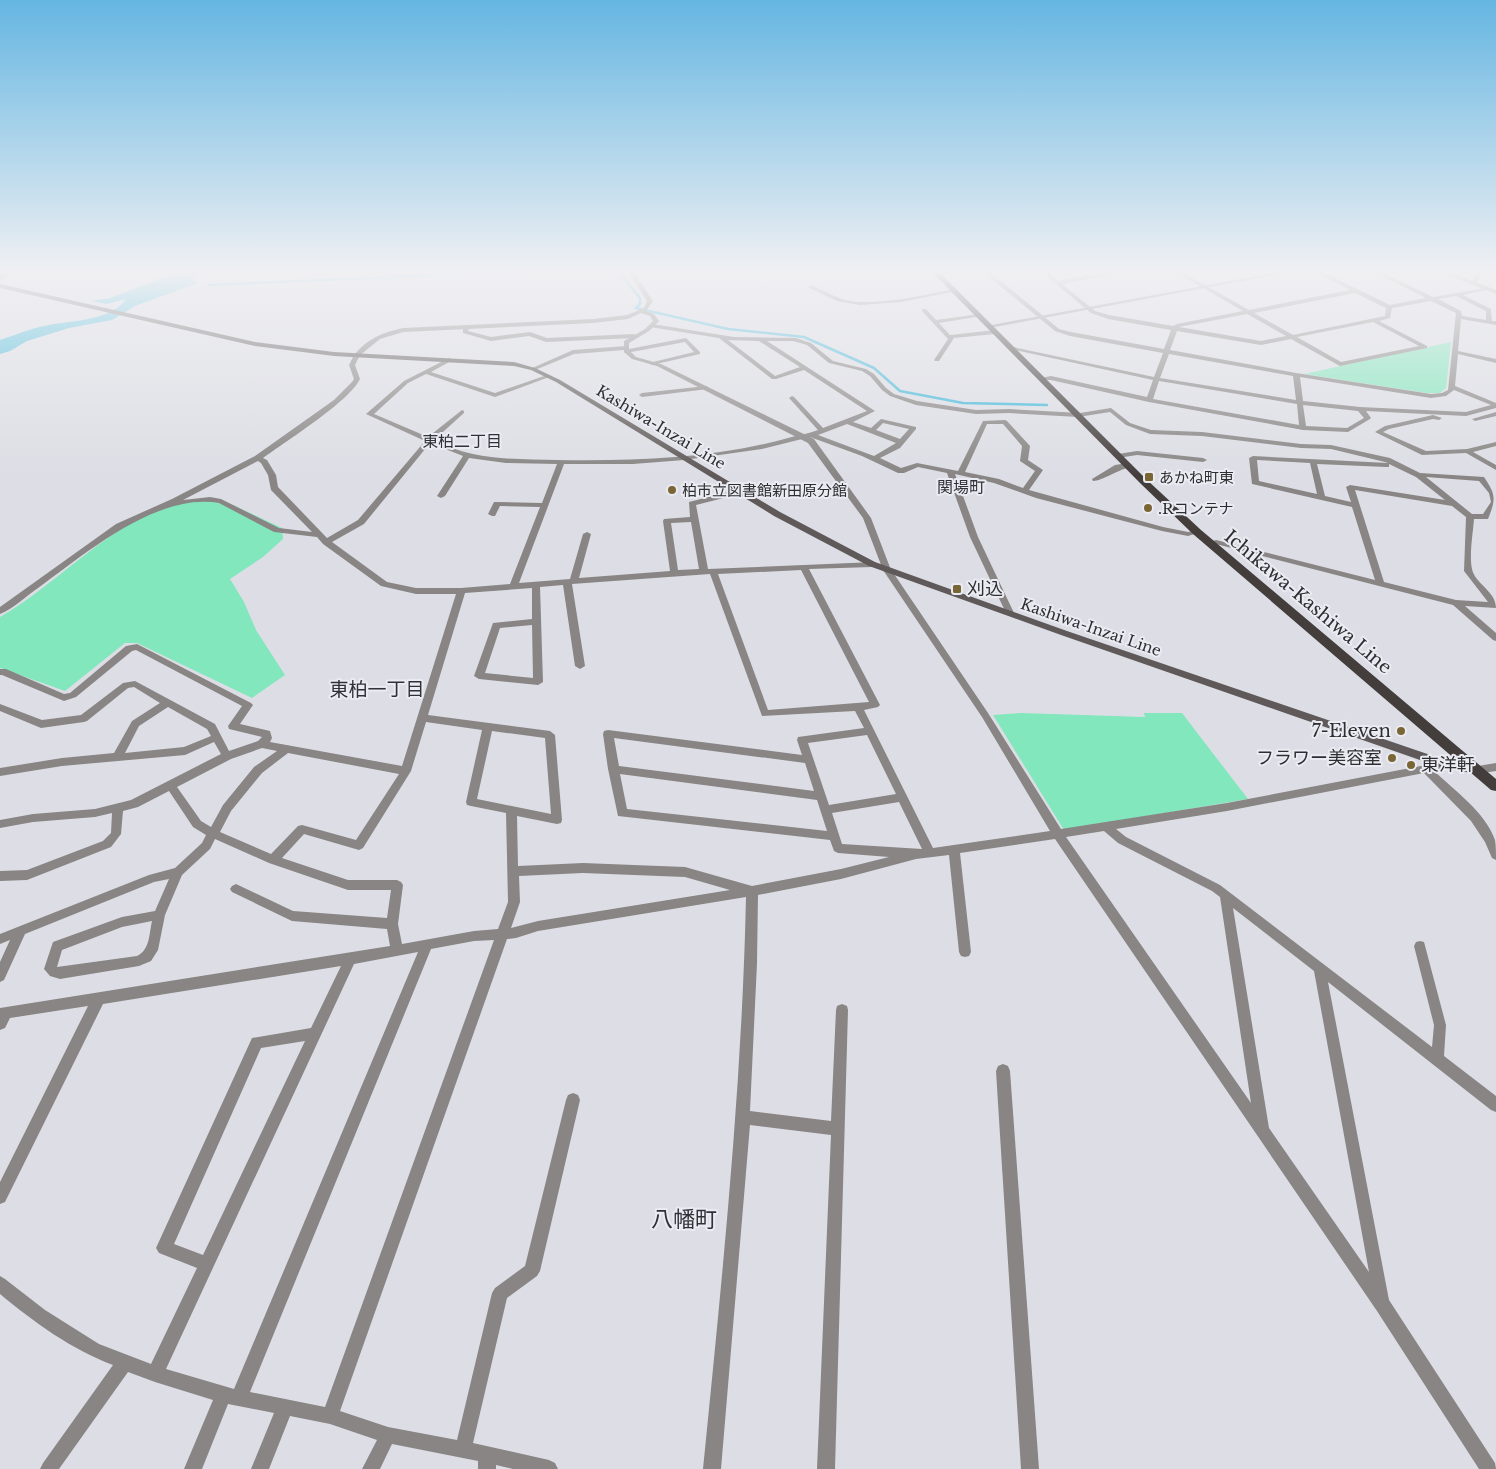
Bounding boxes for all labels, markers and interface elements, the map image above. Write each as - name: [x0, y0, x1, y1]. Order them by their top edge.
- street label: Kashiwa-Inzai Line: [593, 381, 729, 473]
- district label: 東柏二丁目: [422, 431, 502, 451]
- place label: あかね町東: [1159, 468, 1234, 487]
- marker: あかね町東: [1143, 471, 1155, 483]
- district label: 関場町: [937, 477, 985, 497]
- place label: 柏市立図書館新田原分館: [682, 481, 847, 500]
- marker: 柏市立図書館新田原分館: [666, 484, 678, 496]
- place label: .Rコンテナ: [1158, 499, 1234, 518]
- marker: .Rコンテナ: [1142, 502, 1154, 514]
- street label: Ichikawa-Kashiwa Line: [1220, 526, 1396, 678]
- place label: 刈込: [967, 578, 1003, 600]
- marker: 刈込: [951, 583, 963, 595]
- street label: Kashiwa-Inzai Line: [1018, 594, 1164, 660]
- district label: 東柏一丁目: [329, 678, 425, 701]
- place label: 7-Eleven: [1312, 720, 1391, 742]
- marker: 7-Eleven: [1395, 725, 1407, 737]
- place label: フラワー美容室: [1256, 747, 1382, 769]
- marker: フラワー美容室: [1386, 752, 1398, 764]
- place label: 東洋軒: [1421, 754, 1475, 776]
- marker: 東洋軒: [1405, 759, 1417, 771]
- district label: 八幡町: [651, 1206, 717, 1233]

